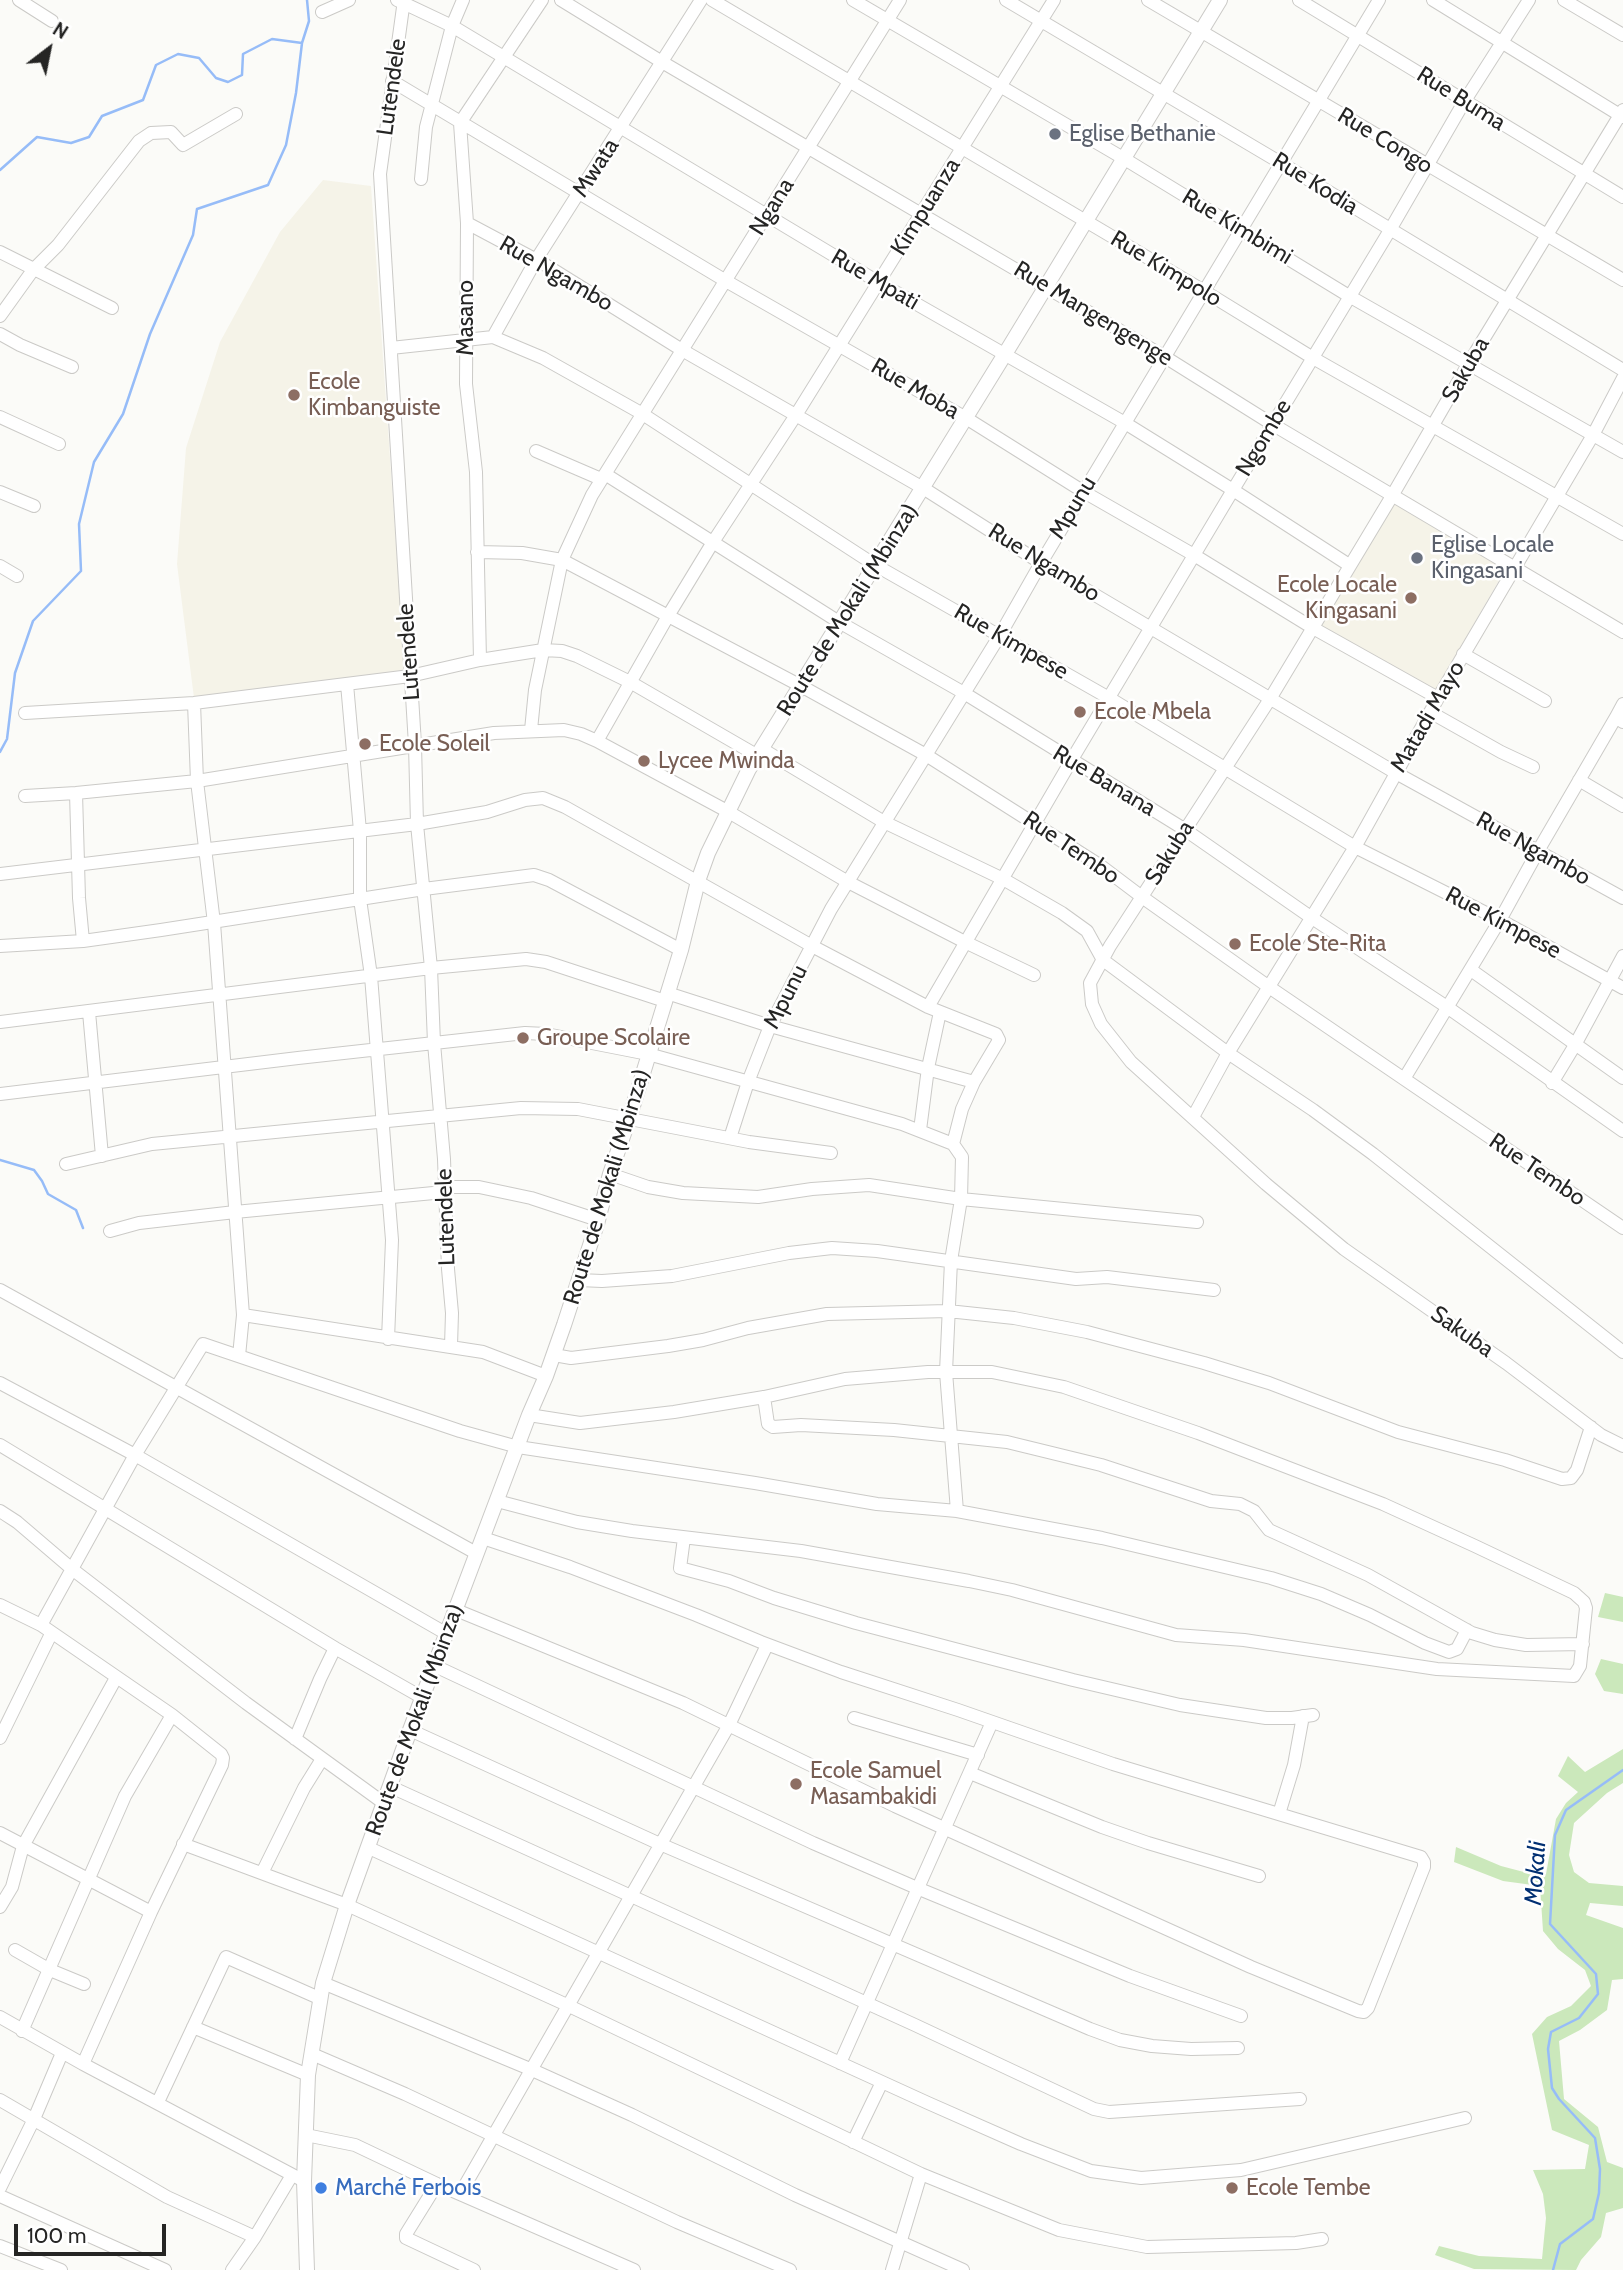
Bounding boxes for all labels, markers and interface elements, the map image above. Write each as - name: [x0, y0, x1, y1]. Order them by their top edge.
- north arrow: [14, 14, 84, 84]
- text: N: [49, 17, 72, 44]
- street label: Lutendele: [372, 37, 412, 137]
- street label: Rue Buma: [1412, 61, 1510, 137]
- street label: Rue Congo: [1332, 102, 1438, 180]
- place label: Eglise Bethanie: [1069, 120, 1216, 148]
- marker: Eglise Bethanie: [1047, 126, 1063, 142]
- street label: Mwata: [567, 133, 625, 203]
- street label: Rue Kodia: [1267, 147, 1363, 221]
- street label: Kimpuanza: [885, 153, 967, 261]
- street label: Ngana: [744, 173, 800, 241]
- street label: Rue Kimbimi: [1177, 183, 1297, 271]
- street label: Rue Kimpolo: [1105, 225, 1227, 313]
- street label: Rue Ngambo: [494, 230, 618, 318]
- street label: Rue Mpati: [826, 244, 924, 316]
- street label: Rue Mangengenge: [1009, 256, 1177, 372]
- street label: Masano: [452, 280, 480, 356]
- street label: Sakuba: [1436, 333, 1496, 407]
- street label: Rue Moba: [866, 353, 964, 425]
- place label: Ecole Kimbanguiste: [308, 368, 441, 422]
- marker: Ecole Kimbanguiste: [286, 387, 302, 403]
- street label: Ngombe: [1230, 395, 1298, 481]
- street label: Mpunu: [1044, 472, 1102, 544]
- street label: Route de Mokali (Mbinza): [771, 499, 925, 721]
- street label: Rue Ngambo: [983, 518, 1105, 608]
- place label: Eglise Locale Kingasani: [1431, 531, 1554, 585]
- marker: Eglise Locale Kingasani: [1409, 550, 1425, 566]
- place label: Ecole Locale Kingasani: [1277, 571, 1397, 625]
- marker: Ecole Locale Kingasani: [1403, 590, 1419, 606]
- street label: Rue Kimpese: [949, 598, 1073, 686]
- street label: Lutendele: [392, 602, 426, 702]
- street label: Matadi Mayo: [1385, 656, 1471, 778]
- place label: Ecole Mbela: [1094, 698, 1211, 726]
- marker: Ecole Mbela: [1072, 704, 1088, 720]
- place label: Ecole Soleil: [379, 730, 490, 758]
- marker: Ecole Soleil: [357, 736, 373, 752]
- street label: Rue Banana: [1048, 740, 1160, 822]
- place label: Lycee Mwinda: [658, 747, 795, 775]
- marker: Lycee Mwinda: [636, 753, 652, 769]
- street label: Rue Tembo: [1018, 806, 1124, 890]
- street label: Rue Ngambo: [1471, 806, 1595, 892]
- street label: Sakuba: [1140, 816, 1200, 890]
- street label: Rue Kimpese: [1440, 881, 1566, 965]
- place label: Ecole Ste-Rita: [1249, 930, 1386, 958]
- marker: Ecole Ste-Rita: [1227, 936, 1243, 952]
- street label: Mpunu: [758, 960, 814, 1034]
- place label: Groupe Scolaire: [537, 1024, 690, 1052]
- marker: Groupe Scolaire: [515, 1030, 531, 1046]
- street label: Route de Mokali (Mbinza): [558, 1066, 656, 1308]
- street label: Rue Tembo: [1484, 1128, 1590, 1212]
- street label: Lutendele: [431, 1168, 461, 1266]
- street label: Sakuba: [1425, 1300, 1499, 1364]
- street label: Route de Mokali (Mbinza): [360, 1600, 470, 1840]
- place label: Ecole Samuel Masambakidi: [810, 1757, 941, 1811]
- marker: Ecole Samuel Masambakidi: [788, 1776, 804, 1792]
- water label: Mokali: [1519, 1840, 1553, 1906]
- place label: Marché Ferbois: [335, 2174, 481, 2202]
- place label: Ecole Tembe: [1246, 2174, 1370, 2202]
- marker: Marché Ferbois: [313, 2180, 329, 2196]
- marker: Ecole Tembe: [1224, 2180, 1240, 2196]
- scale bar: [18, 2210, 170, 2254]
- text: 100 m: [27, 2223, 86, 2248]

